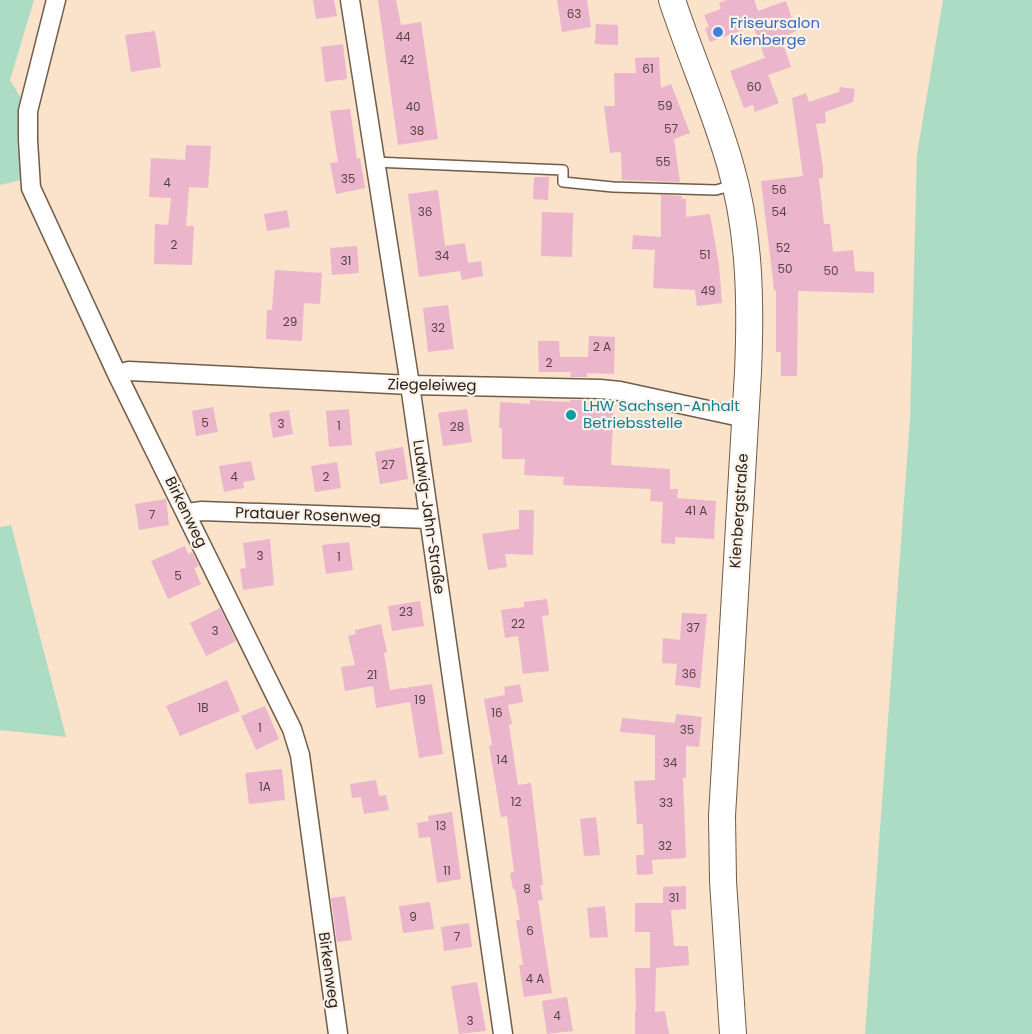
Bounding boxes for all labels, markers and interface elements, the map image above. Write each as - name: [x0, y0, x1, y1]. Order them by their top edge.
- house number: 63: [567, 5, 581, 22]
- place label: Friseursalon Kienberge: [730, 12, 820, 50]
- marker: Friseursalon Kienberge: [711, 25, 725, 39]
- house number: 44: [395, 28, 411, 45]
- house number: 42: [400, 51, 414, 68]
- house number: 61: [642, 60, 654, 77]
- house number: 60: [746, 78, 762, 95]
- house number: 59: [657, 97, 673, 114]
- house number: 40: [405, 98, 421, 115]
- house number: 57: [664, 120, 678, 137]
- house number: 38: [410, 122, 424, 139]
- house number: 55: [655, 153, 671, 170]
- house number: 35: [341, 170, 355, 187]
- house number: 4: [163, 174, 171, 191]
- house number: 56: [771, 181, 787, 198]
- house number: 36: [418, 203, 432, 220]
- house number: 54: [771, 203, 787, 220]
- house number: 2: [171, 236, 178, 253]
- house number: 52: [776, 239, 790, 256]
- house number: 51: [699, 246, 711, 263]
- house number: 34: [435, 247, 450, 264]
- house number: 31: [341, 252, 351, 269]
- house number: 50: [777, 260, 793, 277]
- house number: 50: [823, 262, 839, 279]
- house number: 49: [700, 282, 716, 299]
- house number: 29: [283, 313, 297, 330]
- house number: 32: [431, 319, 445, 336]
- house number: 2 A: [593, 338, 611, 355]
- house number: 2: [546, 354, 553, 371]
- street label: Ziegeleiweg: [387, 373, 477, 396]
- place label: LHW Sachsen-Anhalt Betriebsstelle: [583, 395, 740, 433]
- marker: LHW Sachsen-Anhalt Betriebsstelle: [564, 408, 578, 422]
- house number: 5: [201, 414, 209, 431]
- house number: 3: [277, 415, 285, 432]
- house number: 1: [337, 417, 341, 434]
- house number: 28: [450, 418, 464, 435]
- street label: Ludwig-Jahn-Straße: [408, 438, 451, 595]
- street label: Kienbergstraße: [724, 453, 753, 569]
- house number: 27: [381, 456, 395, 473]
- house number: 4: [230, 468, 238, 485]
- house number: 2: [323, 468, 330, 485]
- street label: Birkenweg: [160, 473, 213, 551]
- street label: Pratauer Rosenweg: [235, 501, 381, 528]
- house number: 41 A: [685, 502, 707, 519]
- house number: 7: [149, 506, 156, 523]
- house number: 3: [256, 547, 264, 564]
- house number: 1: [337, 548, 341, 565]
- house number: 5: [174, 567, 182, 584]
- house number: 23: [399, 603, 413, 620]
- house number: 22: [511, 615, 525, 632]
- house number: 37: [686, 619, 700, 636]
- house number: 3: [211, 622, 219, 639]
- house number: 36: [682, 665, 696, 682]
- house number: 21: [367, 666, 377, 683]
- house number: 19: [414, 691, 426, 708]
- house number: 1B: [197, 699, 209, 716]
- house number: 16: [491, 704, 503, 721]
- house number: 1: [258, 719, 262, 736]
- house number: 35: [680, 721, 694, 738]
- house number: 14: [496, 751, 508, 768]
- house number: 34: [663, 754, 678, 771]
- house number: 1A: [259, 778, 271, 795]
- house number: 12: [511, 793, 521, 810]
- house number: 33: [659, 794, 673, 811]
- house number: 13: [436, 817, 446, 834]
- house number: 32: [658, 837, 672, 854]
- house number: 11: [443, 862, 451, 879]
- house number: 8: [523, 880, 531, 897]
- house number: 31: [669, 889, 679, 906]
- house number: 9: [409, 908, 417, 925]
- house number: 6: [526, 922, 534, 939]
- house number: 7: [454, 928, 461, 945]
- street label: Birkenweg: [314, 930, 345, 1009]
- house number: 4 A: [526, 970, 544, 987]
- house number: 4: [553, 1007, 561, 1024]
- house number: 3: [466, 1012, 474, 1029]

